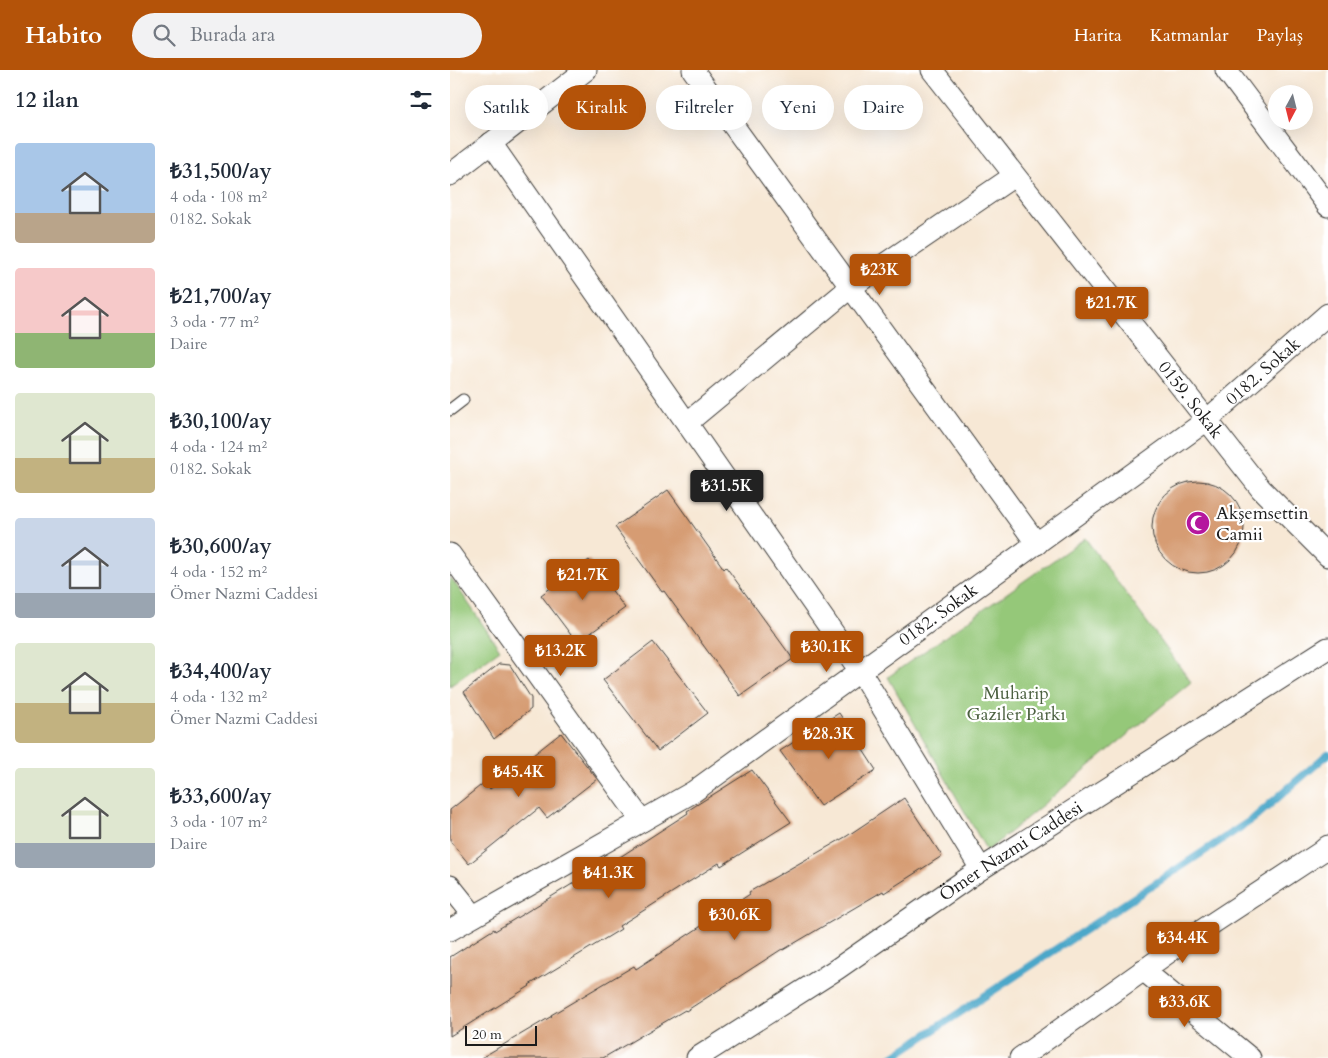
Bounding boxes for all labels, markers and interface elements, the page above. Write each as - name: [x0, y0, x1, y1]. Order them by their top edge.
- search box: [132, 13, 482, 58]
- text: Habito: [25, 19, 102, 52]
- icon: search: [150, 21, 178, 49]
- text: Burada ara: [190, 22, 275, 48]
- text: Harita: [1074, 23, 1122, 48]
- text: Katmanlar: [1150, 23, 1229, 48]
- text: Paylaş: [1257, 23, 1303, 48]
- chip: Satılık: [465, 85, 548, 130]
- chip: Kiralık: [558, 85, 646, 130]
- chip: Filtreler: [656, 85, 752, 130]
- chip: Yeni: [762, 85, 834, 130]
- chip: Daire: [844, 85, 923, 130]
- north arrow: [1268, 85, 1312, 130]
- map controls: [1268, 85, 1313, 130]
- text: 12 ilan: [15, 86, 79, 115]
- icon: filters: [407, 86, 435, 114]
- text: ₺31,500/ay: [170, 157, 272, 186]
- icon: home: [55, 163, 115, 223]
- text: 4 oda · 108 m²: [170, 186, 267, 208]
- text: 0182. Sokak: [170, 208, 252, 230]
- pin: ₺23K: [850, 254, 910, 296]
- text: ₺23K: [861, 259, 899, 281]
- text: ₺21,700/ay: [170, 282, 272, 311]
- pin: ₺21.7K: [1071, 286, 1153, 329]
- icon: home: [55, 288, 115, 348]
- text: ₺21.7K: [1086, 292, 1138, 314]
- text: 3 oda · 77 m²: [170, 311, 259, 333]
- street label: 0182. Sokak: [1220, 332, 1306, 411]
- text: Daire: [170, 333, 208, 355]
- street label: 0159. Sokak: [1152, 356, 1229, 444]
- text: ₺30,100/ay: [170, 407, 272, 436]
- icon: home: [55, 413, 115, 473]
- text: 4 oda · 124 m²: [170, 436, 267, 458]
- text: 0182. Sokak: [170, 458, 252, 480]
- pin: ₺31.5K: [686, 470, 768, 512]
- text: ₺31.5K: [701, 475, 753, 497]
- place label: Akşemsettin Camii: [1216, 501, 1309, 547]
- mosque icon: Akşemsettin Camii: [1185, 510, 1211, 536]
- text: ₺30,600/ay: [170, 532, 272, 561]
- icon: home: [55, 538, 115, 598]
- pin: ₺21.7K: [542, 558, 624, 601]
- text: 4 oda · 152 m²: [170, 561, 267, 583]
- text: ₺21.7K: [557, 564, 609, 586]
- street label: 0182. Sokak: [894, 578, 983, 652]
- text: Ömer Nazmi Caddesi: [170, 583, 318, 605]
- pin: ₺30.1K: [786, 630, 868, 673]
- pin: ₺13.2K: [520, 634, 602, 677]
- text: ₺30.1K: [801, 636, 853, 658]
- text: ₺13.2K: [535, 640, 587, 662]
- text: ₺34,400/ay: [170, 657, 272, 686]
- icon: home: [55, 663, 115, 723]
- park label: Muharip Gaziler Parkı: [967, 681, 1065, 727]
- text: 4 oda · 132 m²: [170, 686, 267, 708]
- text: Ömer Nazmi Caddesi: [170, 708, 318, 730]
- pin: ₺28.3K: [788, 718, 870, 760]
- text: ₺28.3K: [803, 723, 855, 745]
- pin: ₺45.4K: [478, 756, 560, 798]
- text: ₺45.4K: [493, 761, 545, 783]
- text: ₺33,600/ay: [170, 782, 272, 811]
- icon: home: [55, 788, 115, 848]
- street label: Ömer Nazmi Caddesi: [934, 795, 1088, 907]
- text: 3 oda · 107 m²: [170, 811, 267, 833]
- text: Daire: [170, 833, 208, 855]
- pin: ₺41.3K: [568, 856, 650, 899]
- text: ₺41.3K: [583, 862, 635, 884]
- pin: ₺30.6K: [694, 898, 776, 941]
- text: ₺30.6K: [709, 904, 761, 926]
- pin: ₺34.4K: [1142, 922, 1224, 964]
- text: ₺34.4K: [1157, 927, 1209, 949]
- pin: ₺33.6K: [1144, 986, 1226, 1028]
- text: ₺33.6K: [1159, 991, 1211, 1013]
- scale bar: [465, 1023, 538, 1046]
- text: 20 m: [472, 1025, 502, 1044]

